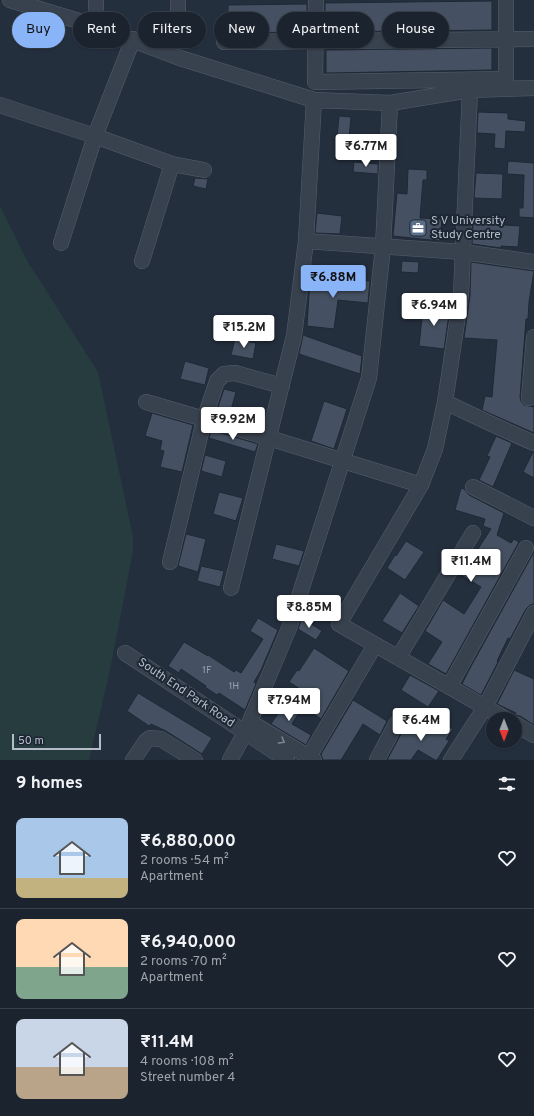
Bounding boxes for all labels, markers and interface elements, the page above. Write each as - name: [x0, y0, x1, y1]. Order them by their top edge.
- chip: Buy: [12, 12, 65, 48]
- chip: Rent: [73, 12, 130, 48]
- chip: Filters: [138, 12, 206, 48]
- chip: New: [214, 12, 269, 48]
- chip: Apartment: [277, 12, 374, 48]
- chip: House: [382, 12, 449, 48]
- pin: ₹6.77M: [333, 134, 399, 168]
- text: ₹6.77M: [344, 139, 388, 155]
- place label: S V University Study Centre: [431, 213, 505, 243]
- office icon: S V University Study Centre: [408, 218, 428, 238]
- pin: ₹6.88M: [300, 265, 366, 299]
- text: ₹6.88M: [310, 270, 356, 286]
- pin: ₹6.94M: [401, 293, 467, 327]
- text: ₹6.94M: [411, 298, 457, 314]
- pin: ₹15.2M: [211, 315, 277, 349]
- text: ₹15.2M: [222, 320, 266, 336]
- pin: ₹9.92M: [200, 407, 266, 441]
- text: ₹9.92M: [210, 412, 256, 428]
- pin: ₹11.4M: [438, 549, 504, 583]
- text: ₹11.4M: [450, 554, 492, 570]
- pin: ₹8.85M: [276, 595, 342, 629]
- text: ₹8.85M: [286, 600, 332, 616]
- street label: South End Park Road: [135, 655, 237, 731]
- house number: 1F: [202, 664, 212, 677]
- house number: 1H: [229, 680, 239, 693]
- pin: ₹7.94M: [256, 688, 322, 722]
- text: ₹7.94M: [267, 693, 311, 709]
- pin: ₹6.4M: [393, 708, 449, 742]
- north arrow: [486, 712, 522, 748]
- map controls: [486, 712, 522, 748]
- text: ₹6.4M: [402, 713, 440, 729]
- scale bar: [12, 732, 101, 751]
- text: 50 m: [18, 734, 44, 748]
- one-way arrow: [278, 736, 285, 743]
- text: 9 homes: [16, 773, 83, 795]
- icon: filters: [496, 773, 518, 795]
- text: ₹6,880,000: [140, 831, 236, 853]
- icon: home: [48, 834, 96, 882]
- icon: heart: [496, 847, 518, 869]
- text: 2 rooms · 54 m²: [140, 853, 229, 869]
- text: Apartment: [140, 869, 203, 885]
- text: ₹6,940,000: [140, 932, 236, 954]
- icon: home: [48, 935, 96, 983]
- icon: heart: [496, 948, 518, 970]
- text: 2 rooms · 70 m²: [140, 954, 227, 970]
- text: Apartment: [140, 970, 203, 986]
- text: ₹11.4M: [140, 1032, 194, 1054]
- icon: home: [48, 1035, 96, 1083]
- icon: heart: [496, 1048, 518, 1070]
- text: 4 rooms · 108 m²: [140, 1054, 234, 1070]
- text: Street number 4: [140, 1070, 235, 1086]

